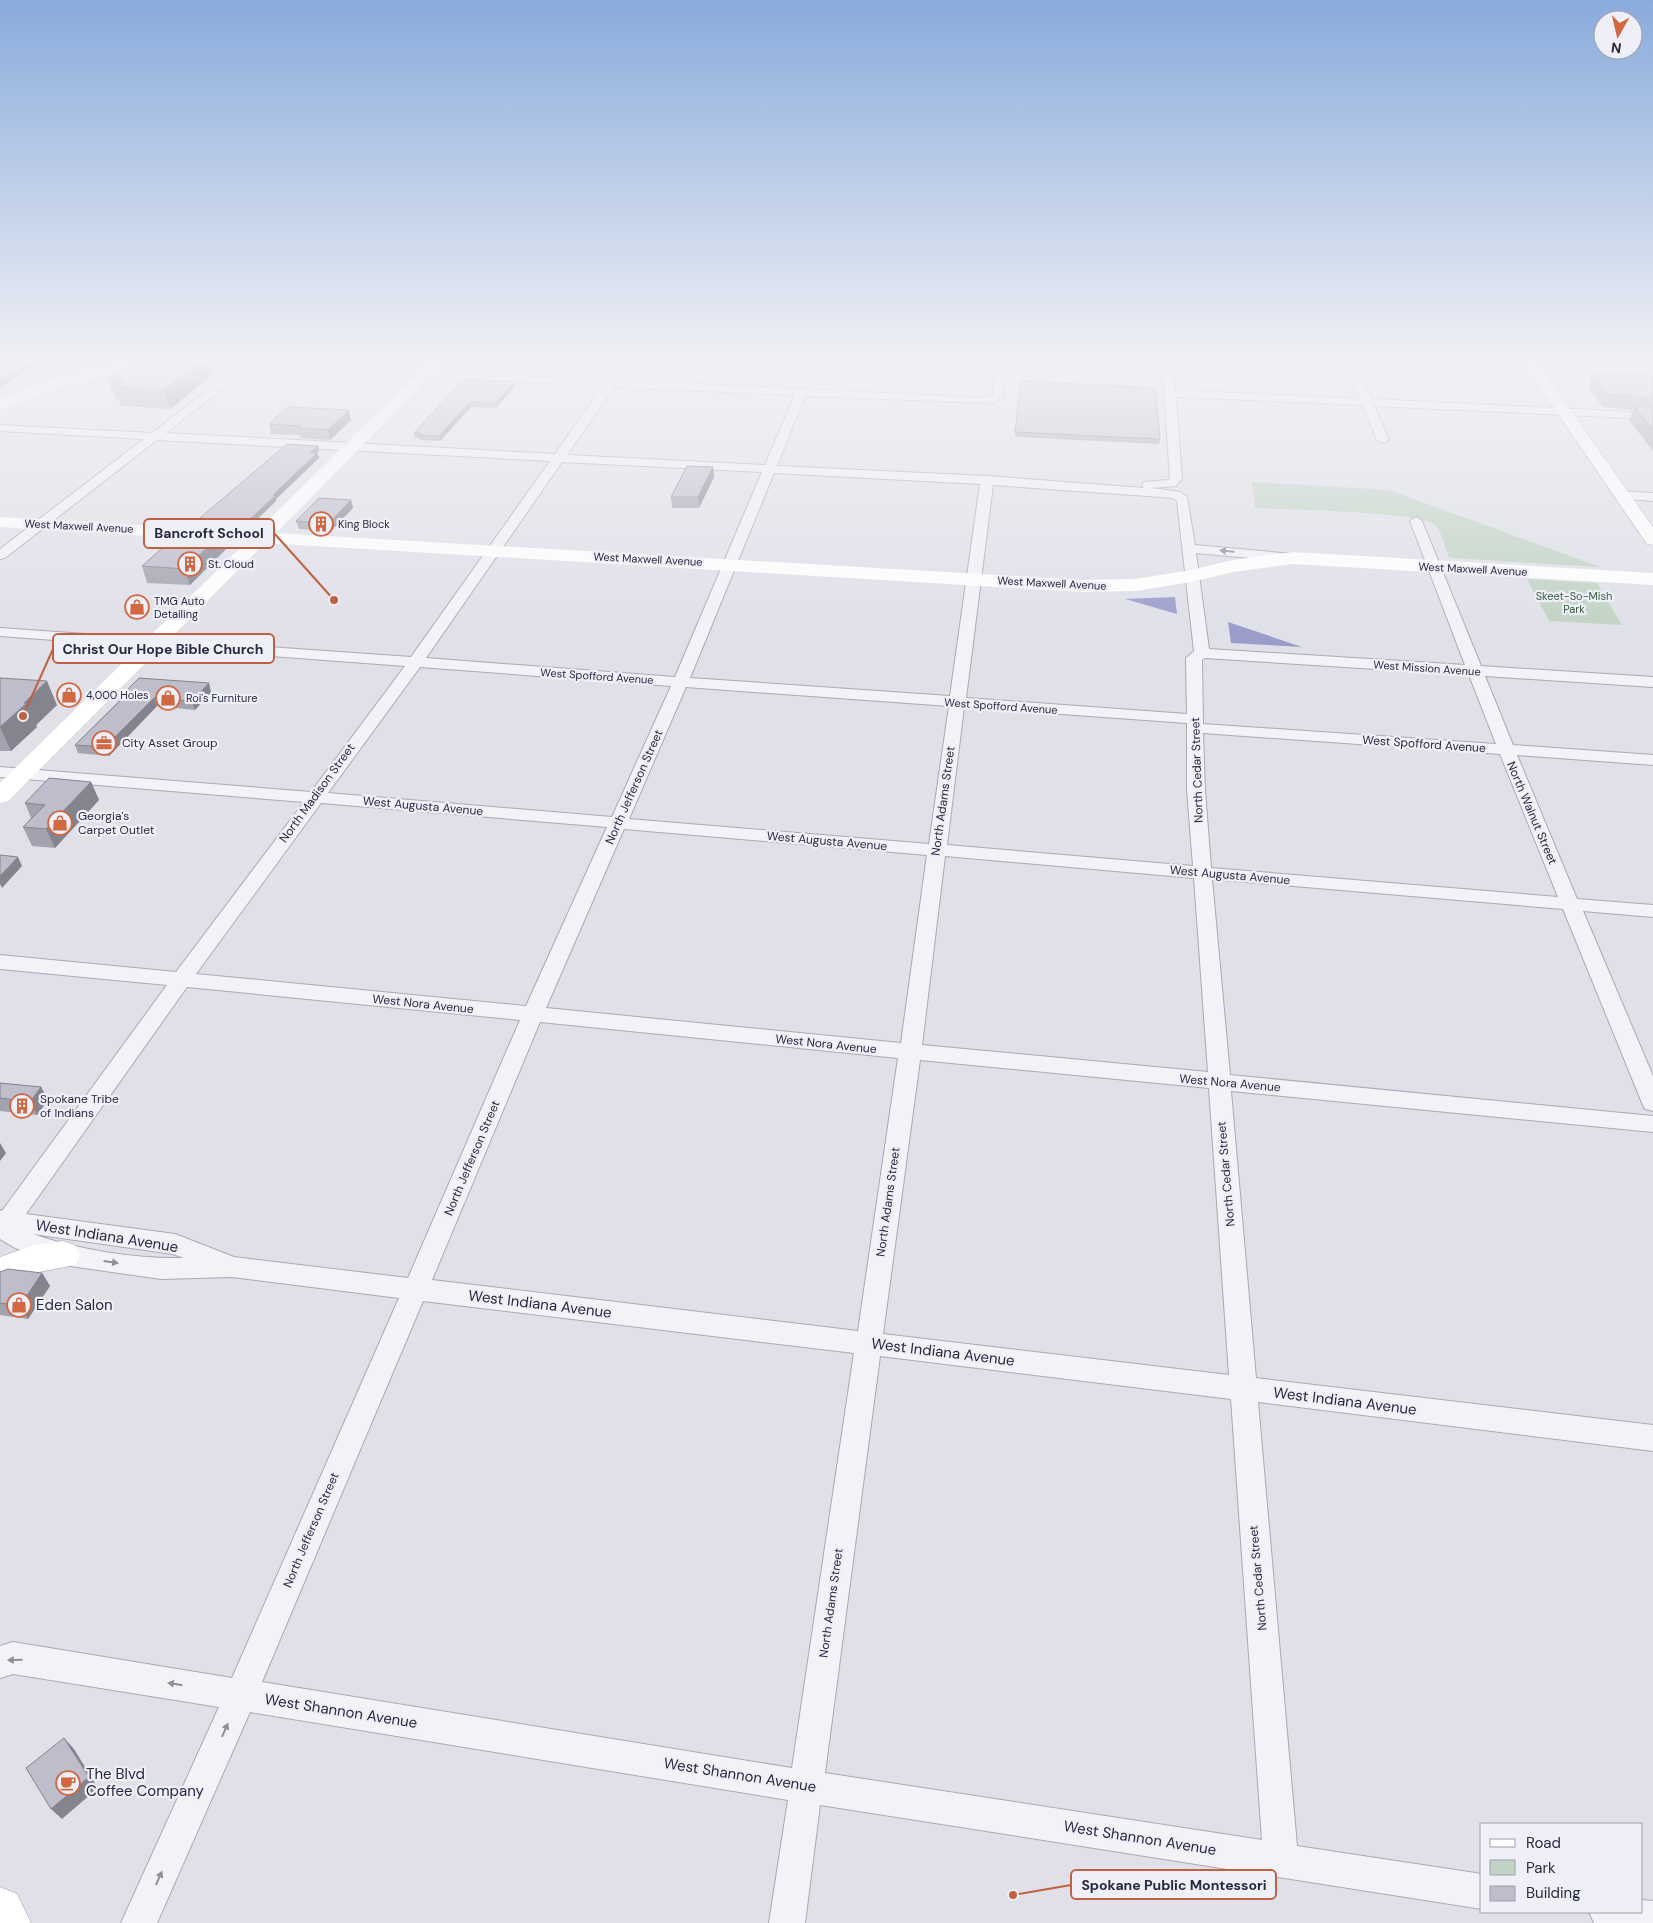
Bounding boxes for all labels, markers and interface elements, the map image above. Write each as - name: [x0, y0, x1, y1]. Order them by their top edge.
- north arrow: [1593, 10, 1643, 60]
- text: N: [1610, 38, 1623, 57]
- building icon: King Block: [308, 511, 334, 537]
- street label: West Maxwell Avenue: [24, 516, 134, 536]
- place label: King Block: [338, 517, 390, 531]
- callout: Bancroft School: [144, 519, 274, 548]
- text: Bancroft School: [154, 524, 264, 542]
- one-way arrow: [1219, 547, 1235, 555]
- street label: West Maxwell Avenue: [593, 549, 703, 569]
- building icon: St. Cloud: [177, 551, 203, 577]
- place label: St. Cloud: [208, 557, 254, 571]
- street label: West Maxwell Avenue: [1418, 559, 1528, 579]
- street label: West Maxwell Avenue: [997, 573, 1107, 593]
- park label: Skeet-So-Mish Park: [1536, 589, 1612, 616]
- shop icon: TMG Auto Detailing: [124, 594, 150, 620]
- place label: TMG Auto Detailing: [154, 594, 205, 621]
- callout: Christ Our Hope Bible Church: [53, 634, 274, 663]
- text: Christ Our Hope Bible Church: [63, 640, 263, 658]
- street label: West Mission Avenue: [1373, 657, 1481, 679]
- street label: West Spofford Avenue: [540, 665, 654, 687]
- shop icon: 4,000 Holes: [56, 682, 82, 708]
- shop icon: Roi's Furniture: [155, 685, 181, 711]
- place label: 4,000 Holes: [86, 688, 148, 702]
- place label: Roi's Furniture: [186, 691, 258, 705]
- street label: West Spofford Avenue: [944, 695, 1058, 717]
- street label: North Cedar Street: [1187, 717, 1207, 823]
- street label: North Jefferson Street: [601, 727, 667, 847]
- office icon: City Asset Group: [91, 730, 117, 756]
- street label: West Spofford Avenue: [1362, 732, 1486, 756]
- place label: City Asset Group: [122, 735, 217, 751]
- street label: North Madison Street: [276, 740, 359, 846]
- street label: North Adams Street: [927, 745, 959, 857]
- street label: North Walnut Street: [1503, 759, 1561, 867]
- street label: West Augusta Avenue: [362, 793, 484, 819]
- place label: Georgia's Carpet Outlet: [78, 808, 155, 838]
- shop icon: Georgia's Carpet Outlet: [47, 810, 73, 836]
- street label: West Augusta Avenue: [766, 828, 888, 854]
- street label: West Augusta Avenue: [1169, 862, 1291, 888]
- street label: West Nora Avenue: [372, 991, 475, 1017]
- street label: West Nora Avenue: [775, 1031, 878, 1057]
- street label: West Nora Avenue: [1179, 1071, 1282, 1095]
- place label: Spokane Tribe of Indians: [40, 1091, 119, 1121]
- building icon: Spokane Tribe of Indians: [9, 1093, 35, 1119]
- street label: North Jefferson Street: [440, 1098, 504, 1218]
- street label: North Cedar Street: [1213, 1120, 1239, 1227]
- street label: North Adams Street: [872, 1146, 904, 1258]
- street label: West Indiana Avenue: [34, 1215, 180, 1257]
- one-way arrow: [103, 1258, 119, 1266]
- street label: West Indiana Avenue: [467, 1285, 613, 1323]
- shop icon: Eden Salon: [6, 1292, 32, 1318]
- place label: Eden Salon: [36, 1295, 113, 1315]
- street label: West Indiana Avenue: [870, 1333, 1016, 1371]
- street label: West Indiana Avenue: [1272, 1382, 1418, 1420]
- street label: North Jefferson Street: [279, 1470, 343, 1590]
- street label: North Cedar Street: [1245, 1524, 1271, 1631]
- street label: North Adams Street: [815, 1547, 847, 1659]
- one-way arrow: [7, 1656, 23, 1664]
- one-way arrow: [167, 1680, 183, 1688]
- street label: West Shannon Avenue: [263, 1689, 419, 1733]
- one-way arrow: [221, 1723, 229, 1737]
- street label: West Shannon Avenue: [662, 1753, 818, 1797]
- place label: The Blvd Coffee Company: [86, 1764, 205, 1801]
- cafe icon: The Blvd Coffee Company: [55, 1770, 81, 1796]
- street label: West Shannon Avenue: [1062, 1816, 1218, 1860]
- legend: [1480, 1823, 1643, 1913]
- text: Road: [1526, 1833, 1561, 1853]
- text: Park: [1526, 1858, 1556, 1878]
- callout: Spokane Public Montessori: [1071, 1870, 1276, 1899]
- one-way arrow: [155, 1871, 163, 1885]
- text: Spokane Public Montessori: [1081, 1876, 1267, 1894]
- text: Building: [1526, 1883, 1581, 1903]

